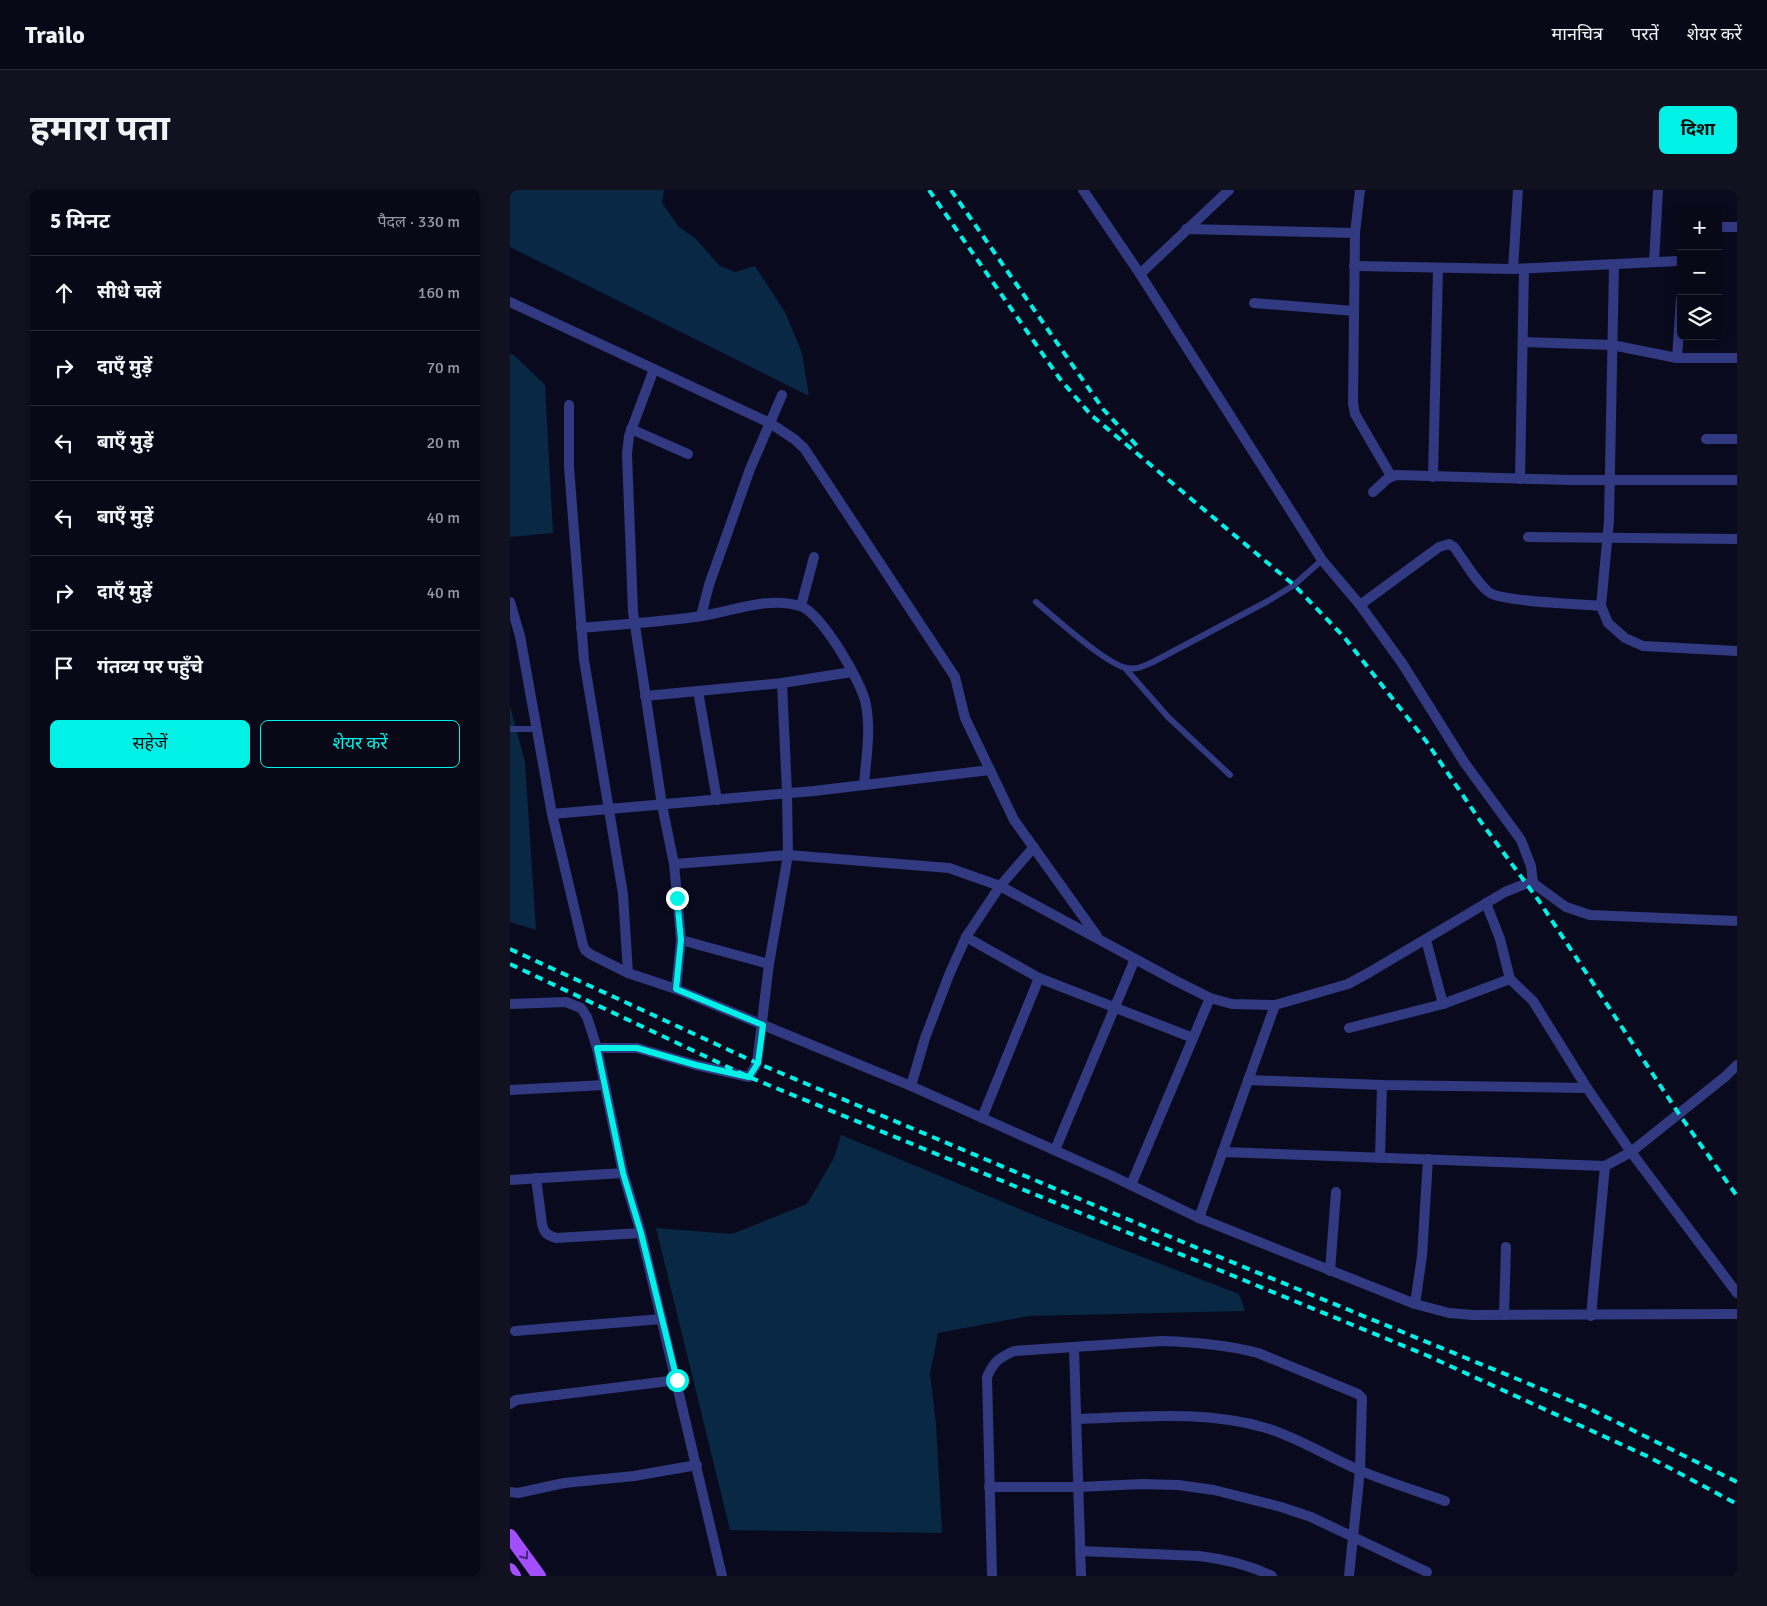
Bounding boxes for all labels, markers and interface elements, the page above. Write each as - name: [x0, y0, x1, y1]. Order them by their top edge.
- text: Trailo: [25, 20, 85, 50]
- text: मानचित्र: [1551, 23, 1603, 45]
- text: परतें: [1631, 23, 1659, 45]
- text: शेयर करें: [1687, 23, 1742, 45]
- button: दिशा: [1659, 106, 1737, 154]
- text: हमारा पता: [30, 107, 170, 150]
- map controls: [1677, 205, 1722, 340]
- button: +: [1677, 205, 1722, 250]
- text: 5 मिनट: [50, 208, 110, 234]
- text: पैदल · 330 m: [377, 212, 460, 232]
- button: −: [1677, 250, 1722, 295]
- icon: ahead: [50, 279, 78, 307]
- text: सीधे चलें: [97, 280, 161, 304]
- text: 160 m: [418, 283, 460, 303]
- button: layers: [1677, 295, 1722, 340]
- icon: right: [50, 354, 78, 382]
- text: दाएँ मुड़ें: [97, 355, 152, 379]
- text: 70 m: [426, 358, 460, 378]
- icon: left: [50, 429, 78, 457]
- text: बाएँ मुड़ें: [97, 430, 153, 454]
- text: 20 m: [426, 433, 460, 453]
- icon: left: [50, 504, 78, 532]
- text: बाएँ मुड़ें: [97, 505, 153, 529]
- text: 40 m: [426, 508, 460, 528]
- icon: right: [50, 579, 78, 607]
- text: दाएँ मुड़ें: [97, 580, 152, 604]
- text: 40 m: [426, 583, 460, 603]
- icon: arrive: [50, 654, 78, 682]
- text: गंतव्य पर पहुँचे: [97, 655, 203, 679]
- button: सहेजें: [50, 720, 250, 768]
- button: शेयर करें: [260, 720, 460, 768]
- route end: [666, 887, 689, 910]
- route start: [666, 1369, 689, 1392]
- one-way arrow: [519, 1550, 527, 1559]

